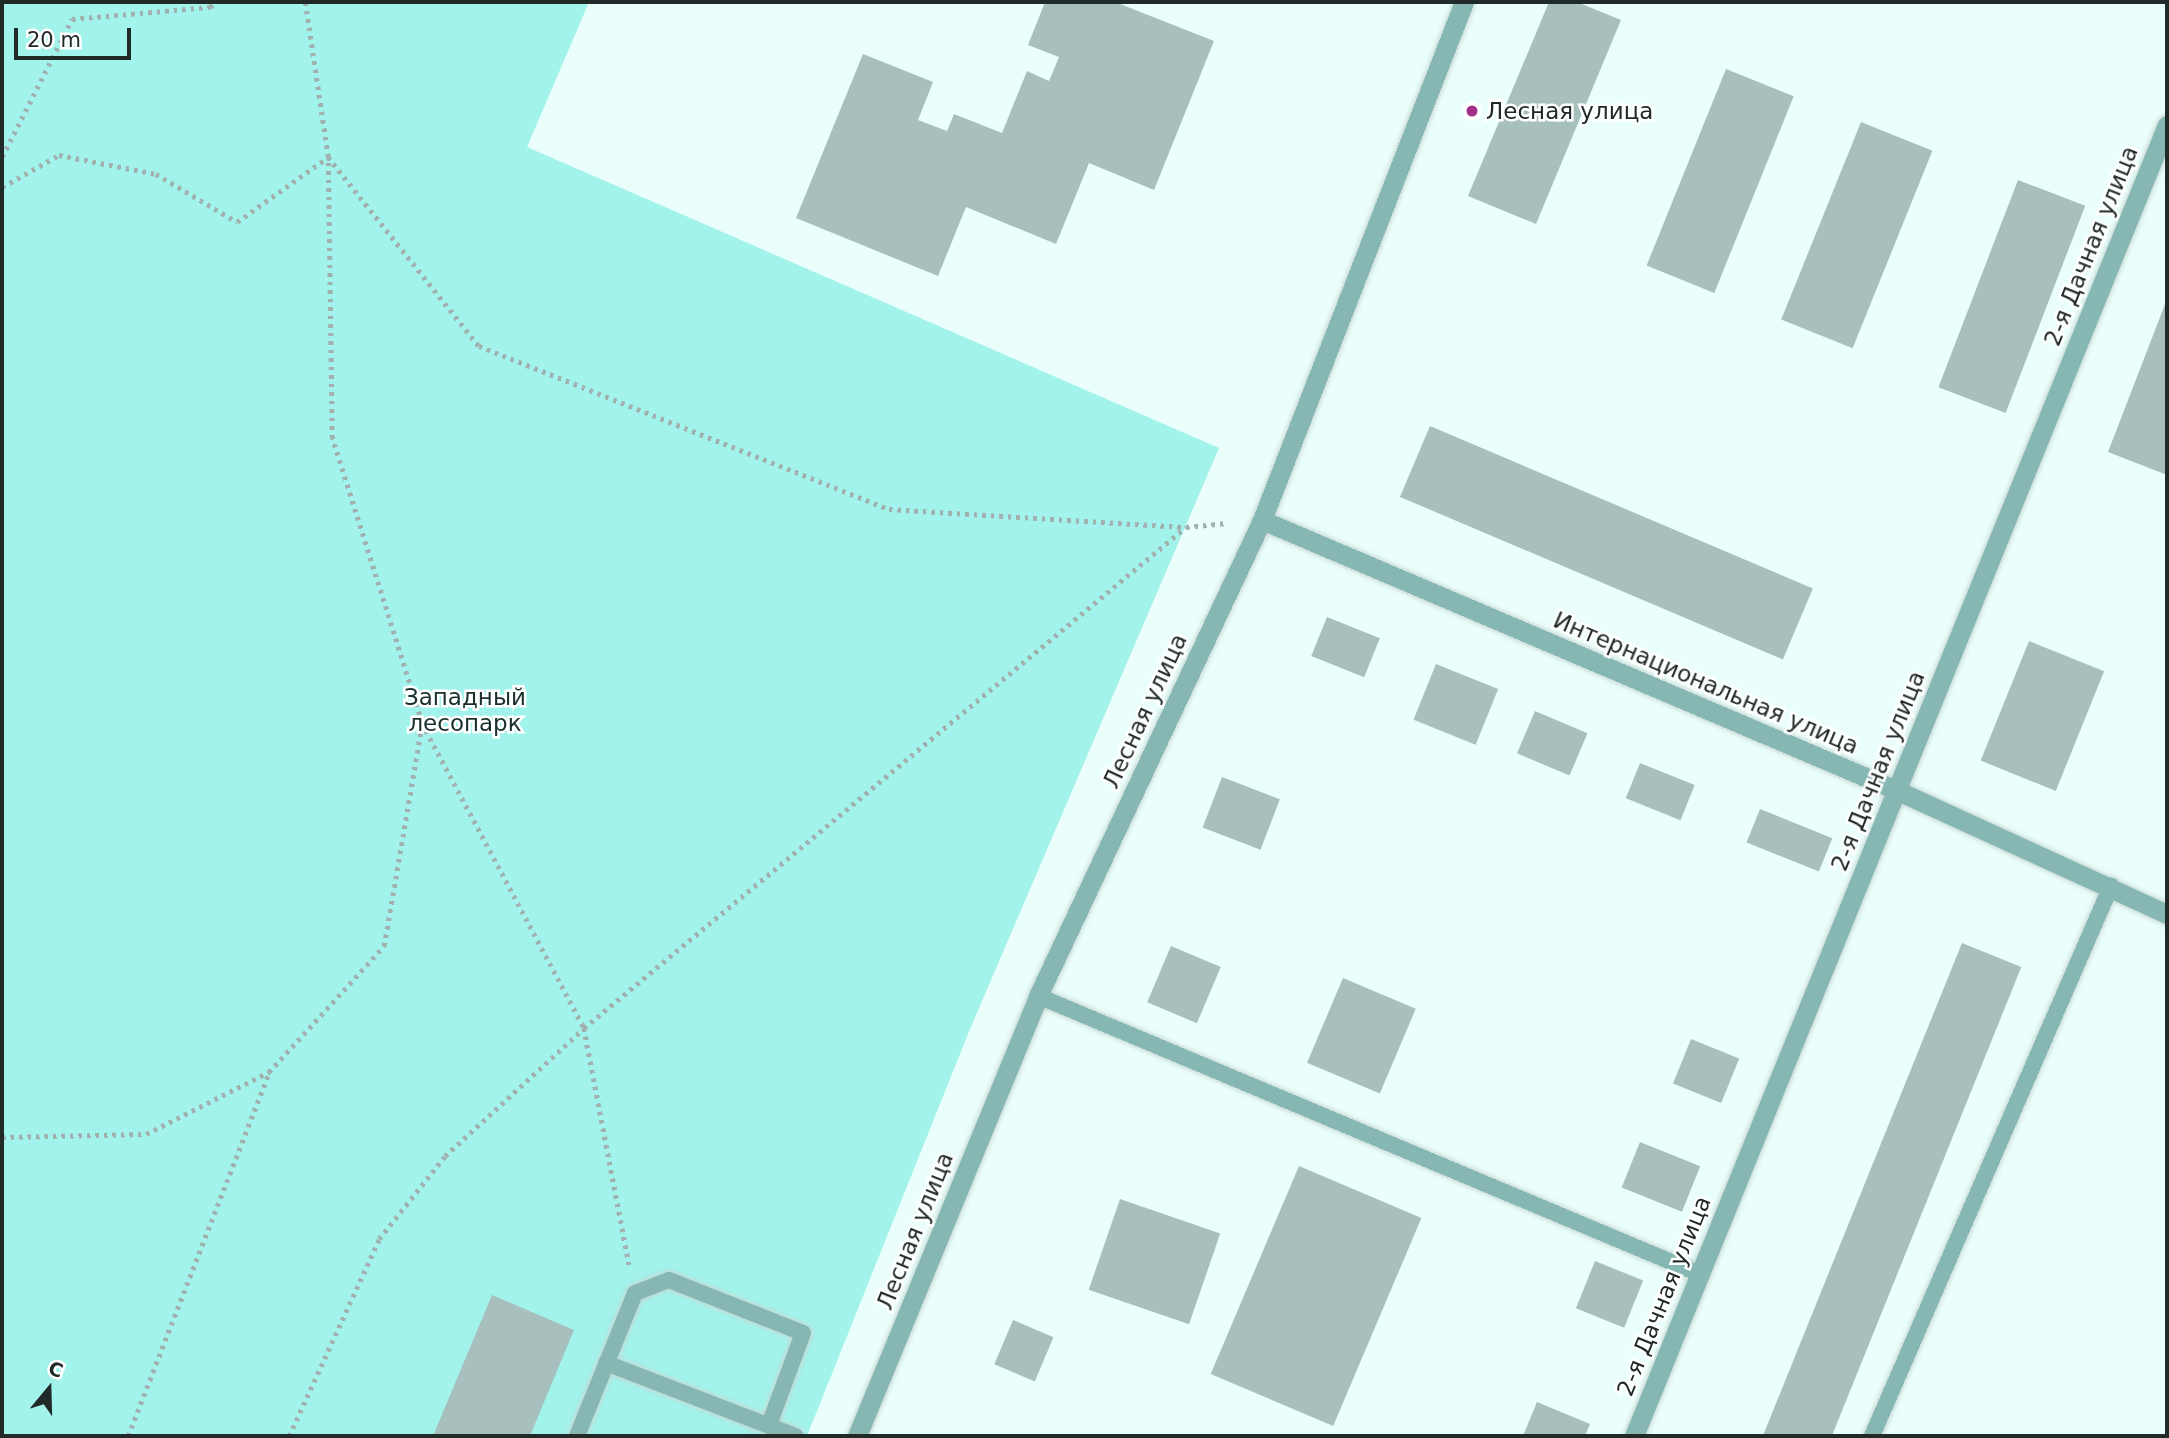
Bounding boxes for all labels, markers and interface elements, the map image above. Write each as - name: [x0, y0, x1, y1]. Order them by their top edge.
- scale bar: [18, 14, 135, 58]
- text: 20 m: [27, 28, 81, 52]
- place label: Лесная улица: [1486, 97, 1653, 125]
- marker: Лесная улица: [1464, 103, 1480, 119]
- street label: 2-я Дачная улица: [2038, 142, 2144, 350]
- street label: Интернациональная улица: [1549, 606, 1863, 760]
- street label: Лесная улица: [1097, 629, 1193, 793]
- street label: 2-я Дачная улица: [1825, 667, 1931, 875]
- park label: Западный лесопарк: [404, 683, 526, 737]
- street label: Лесная улица: [871, 1148, 959, 1314]
- street label: 2-я Дачная улица: [1611, 1192, 1717, 1400]
- north arrow: [14, 1354, 84, 1424]
- text: С: [46, 1356, 66, 1382]

